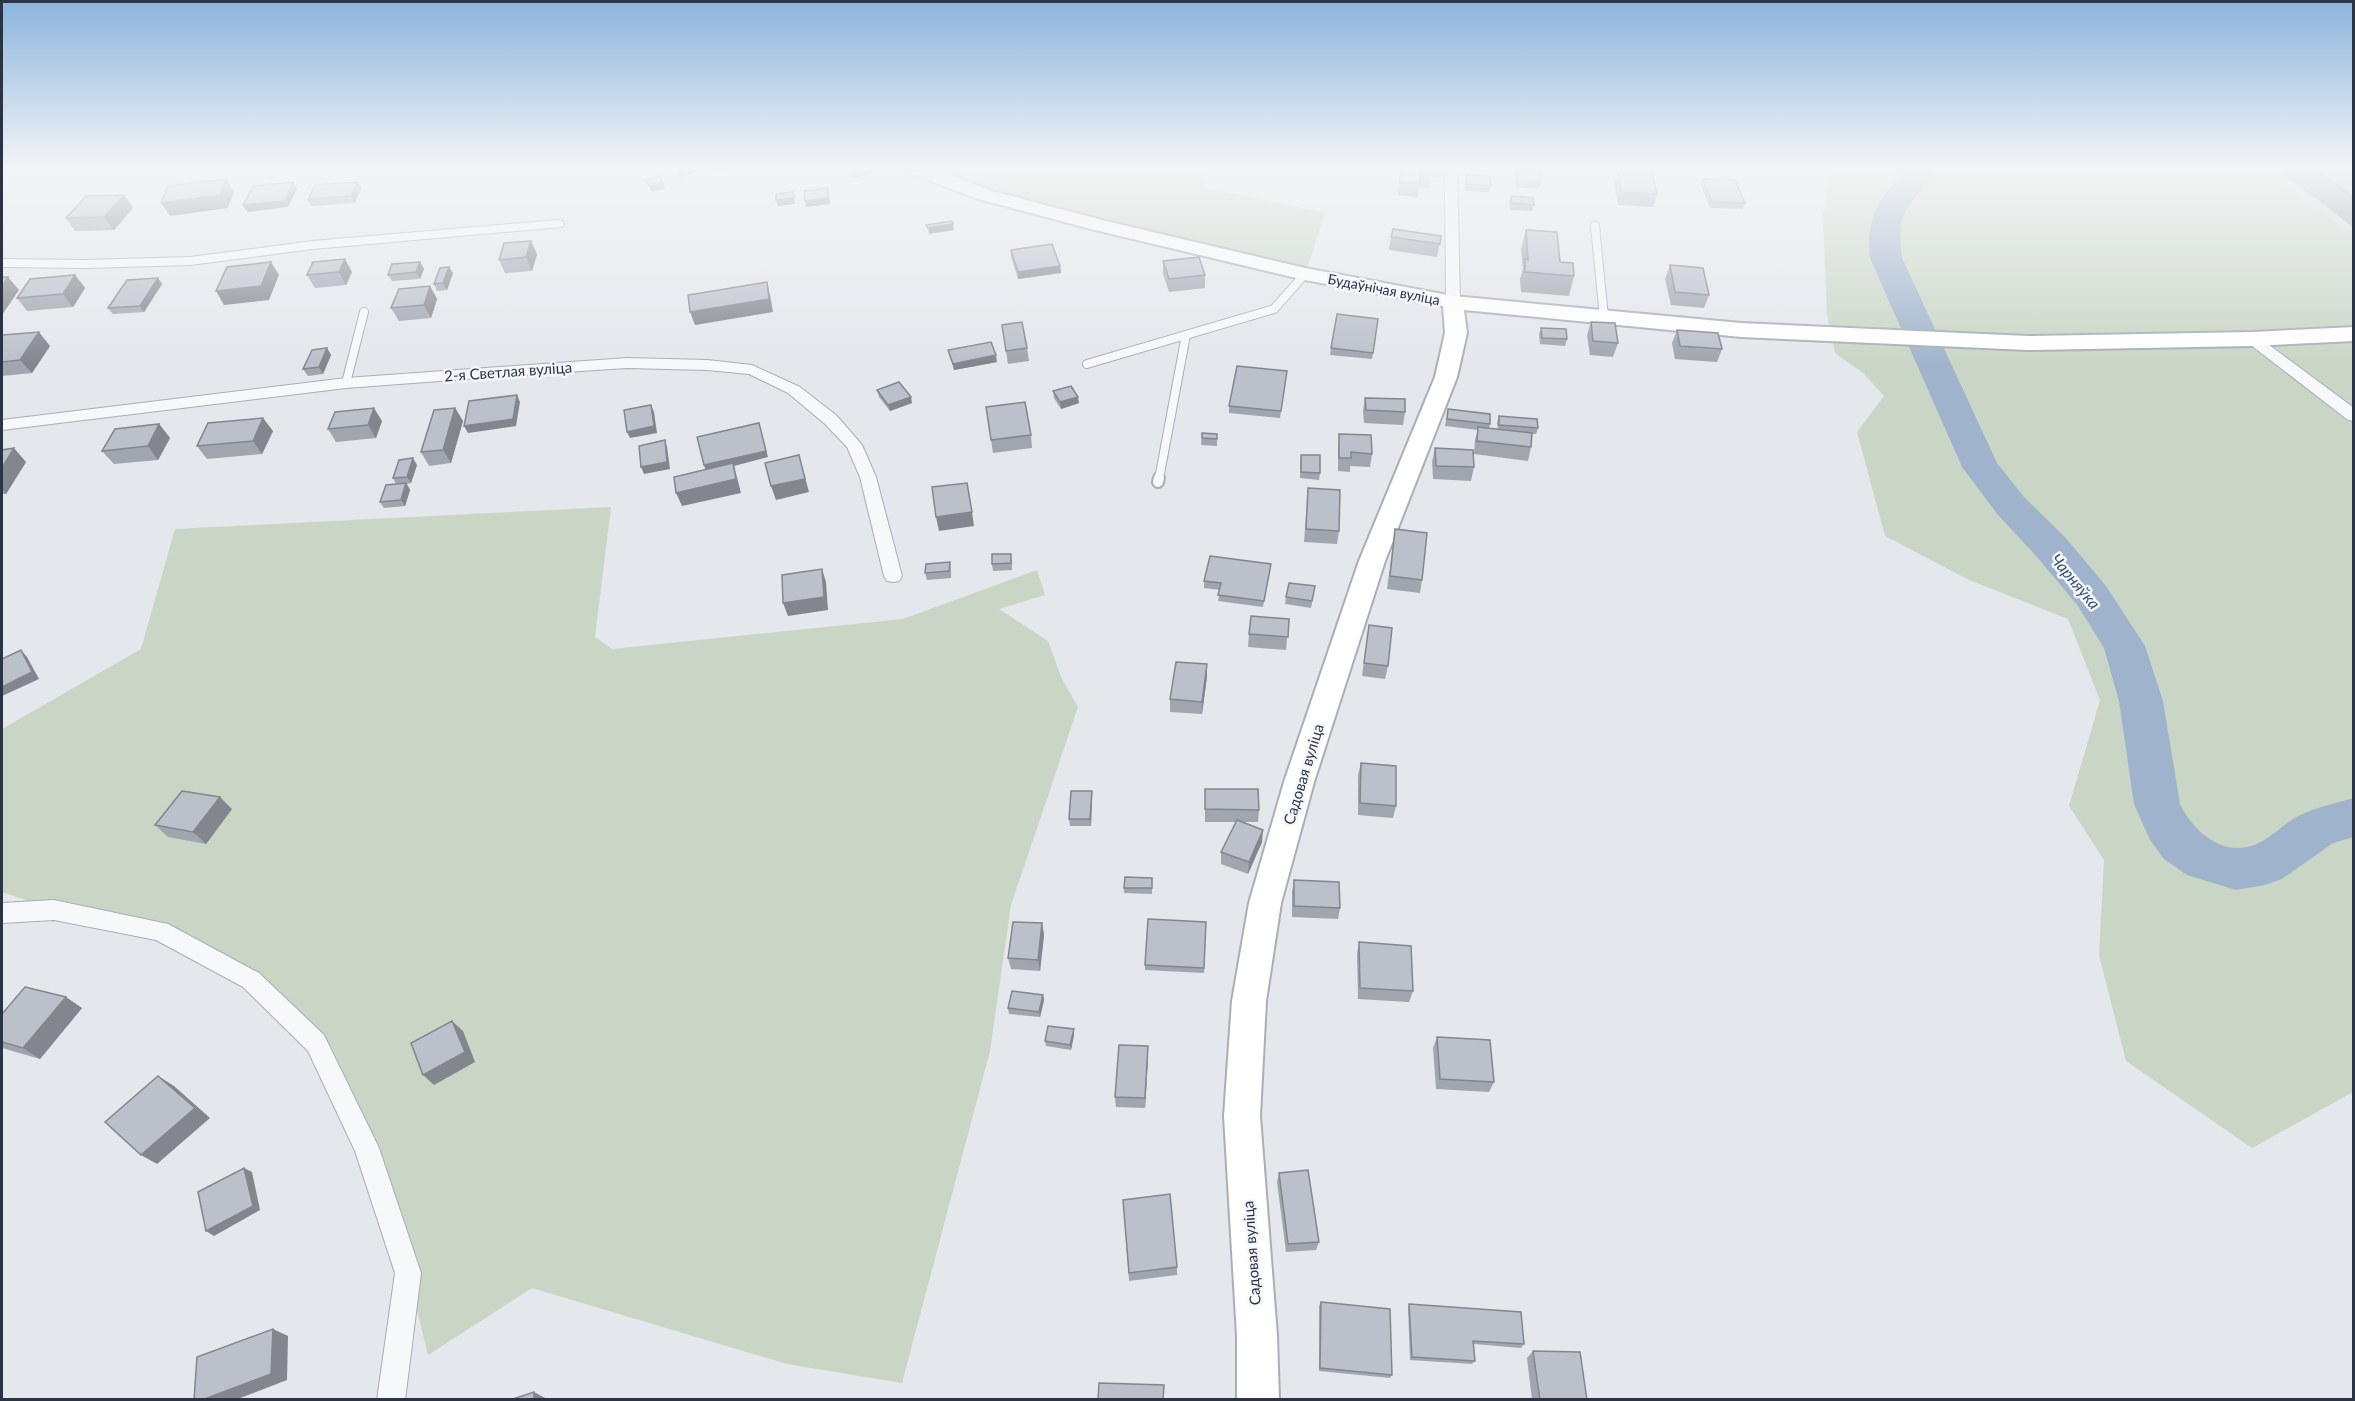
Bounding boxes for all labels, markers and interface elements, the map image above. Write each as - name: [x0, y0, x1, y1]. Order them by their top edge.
- street label: Будаўнічая вуліца: [1327, 270, 1441, 308]
- street label: 2-я Светлая вуліца: [443, 358, 573, 384]
- water label: Чарняўка: [2048, 550, 2104, 612]
- street label: Садовая вуліца: [1279, 721, 1327, 827]
- street label: Садовая вуліца: [1238, 1200, 1264, 1306]

